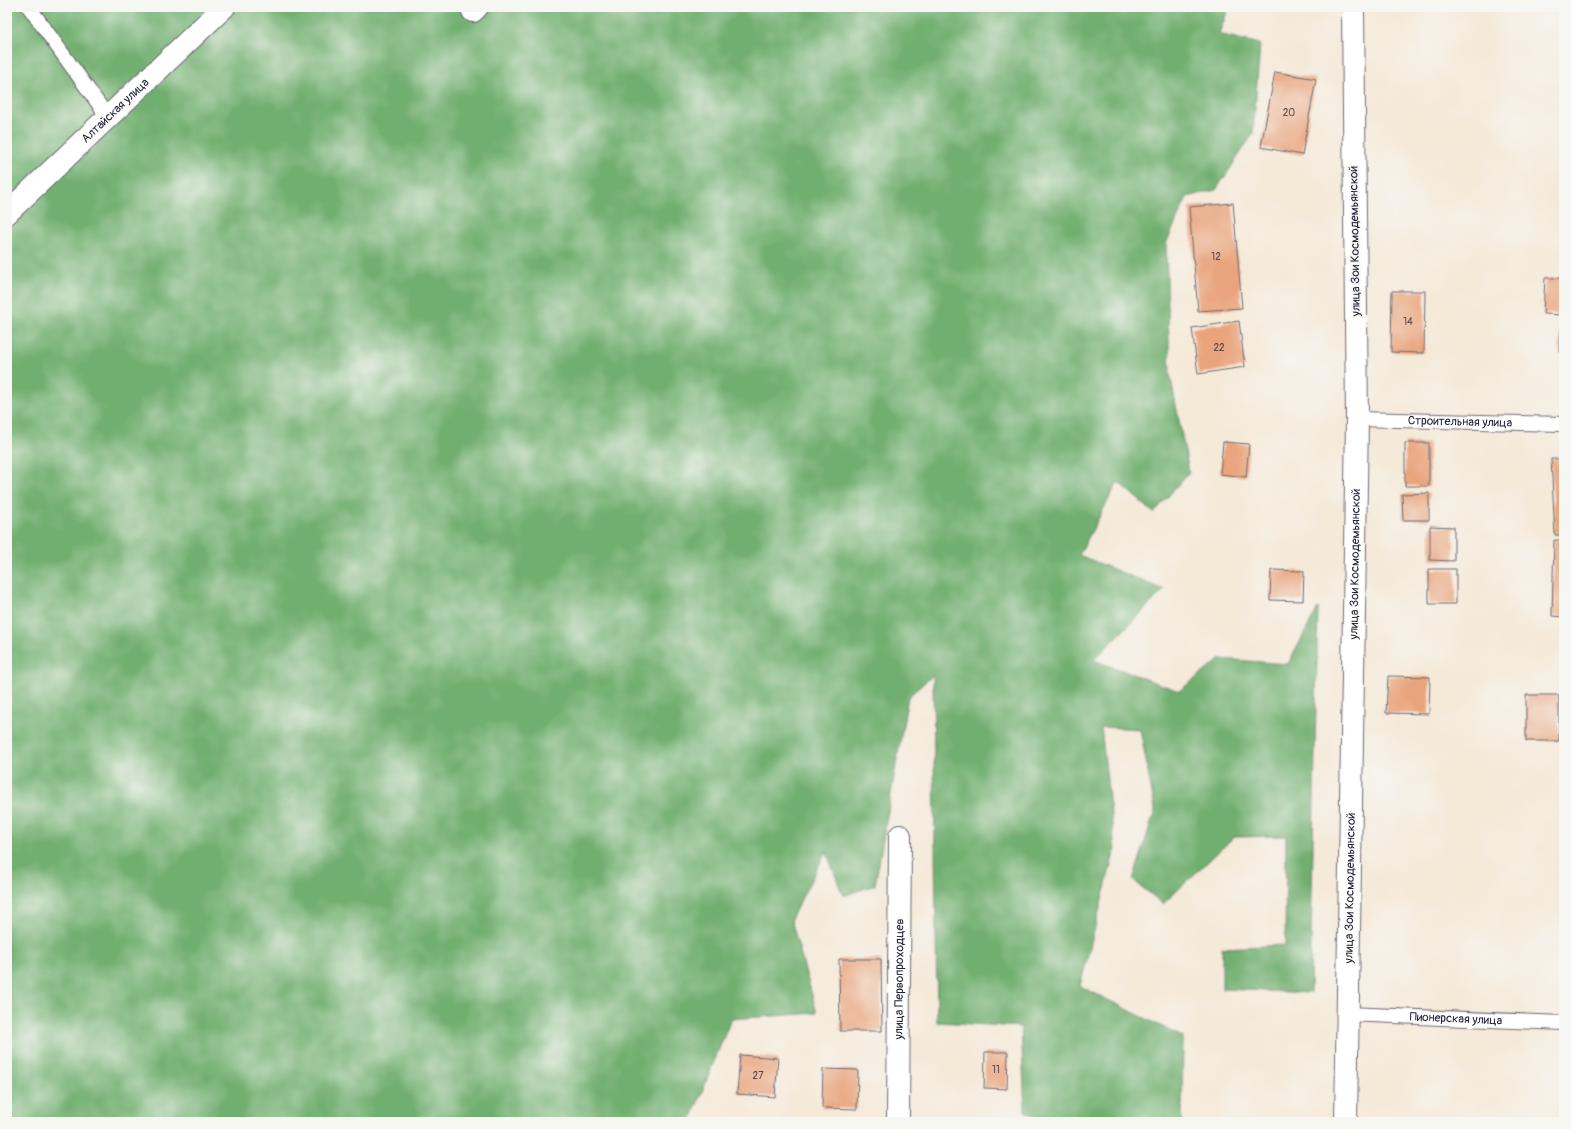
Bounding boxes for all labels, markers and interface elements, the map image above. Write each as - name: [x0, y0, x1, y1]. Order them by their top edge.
- street label: Алтайская улица: [78, 75, 152, 146]
- house number: 20: [1283, 107, 1295, 119]
- street label: улица Зои Космодемьянской: [1346, 165, 1364, 317]
- house number: 12: [1211, 251, 1221, 263]
- house number: 14: [1403, 316, 1413, 328]
- house number: 22: [1213, 342, 1225, 354]
- street label: Строительная улица: [1408, 413, 1513, 430]
- street label: улица Зои Космодемьянской: [1346, 488, 1363, 641]
- street label: улица Зои Космодемьянской: [1341, 812, 1358, 964]
- street label: улица Первопроходцев: [891, 918, 907, 1041]
- street label: Пионерская улица: [1409, 1009, 1503, 1028]
- house number: 11: [992, 1064, 1000, 1076]
- house number: 27: [753, 1070, 764, 1082]

